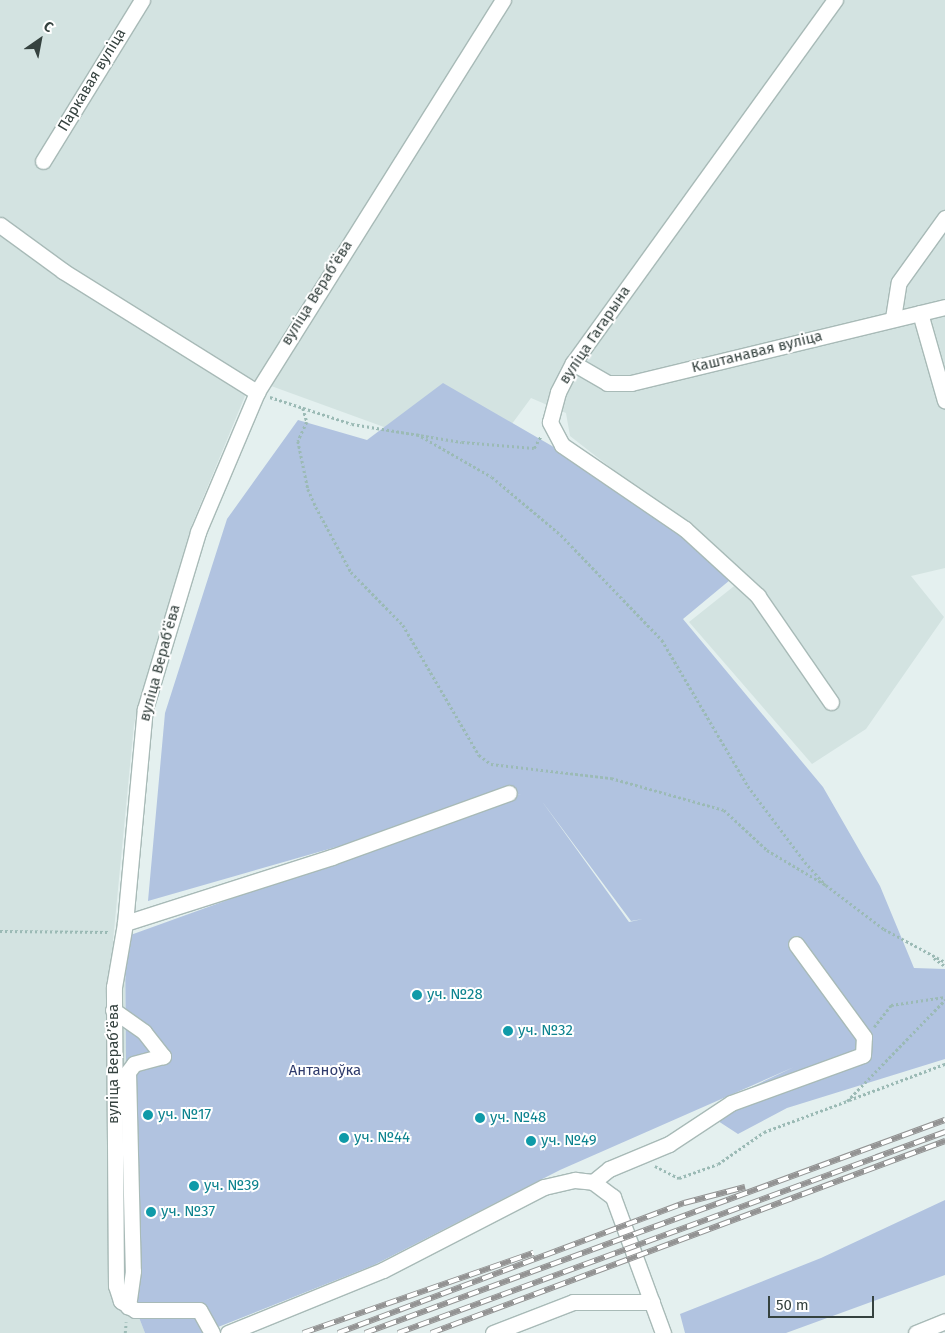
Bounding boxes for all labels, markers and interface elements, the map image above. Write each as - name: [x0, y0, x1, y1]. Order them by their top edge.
- north arrow: [15, 15, 65, 65]
- text: С: [40, 18, 56, 36]
- street label: Паркавая вуліца: [54, 25, 130, 135]
- street label: вуліца Верабʼёва: [278, 237, 356, 349]
- street label: вуліца Гагарына: [556, 283, 634, 387]
- street label: Каштанавая вуліца: [690, 327, 824, 377]
- street label: вуліца Верабʼёва: [136, 603, 184, 723]
- place label: уч. №28: [427, 986, 483, 1004]
- marker: уч. №28: [411, 989, 423, 1001]
- street label: вуліца Верабʼёва: [105, 1004, 123, 1124]
- place label: уч. №32: [518, 1022, 573, 1040]
- marker: уч. №32: [502, 1025, 514, 1037]
- park label: Антаноўка: [289, 1062, 361, 1080]
- place label: уч. №17: [158, 1106, 211, 1124]
- marker: уч. №17: [142, 1109, 154, 1121]
- place label: уч. №48: [490, 1109, 546, 1127]
- marker: уч. №48: [474, 1112, 486, 1124]
- place label: уч. №44: [354, 1129, 410, 1147]
- marker: уч. №44: [338, 1132, 350, 1144]
- place label: уч. №49: [541, 1132, 597, 1150]
- marker: уч. №49: [525, 1135, 537, 1147]
- place label: уч. №39: [204, 1177, 259, 1195]
- marker: уч. №39: [188, 1180, 200, 1192]
- place label: уч. №37: [161, 1203, 215, 1221]
- marker: уч. №37: [145, 1206, 157, 1218]
- scale bar: [770, 1286, 876, 1318]
- text: 50 m: [776, 1296, 809, 1314]

